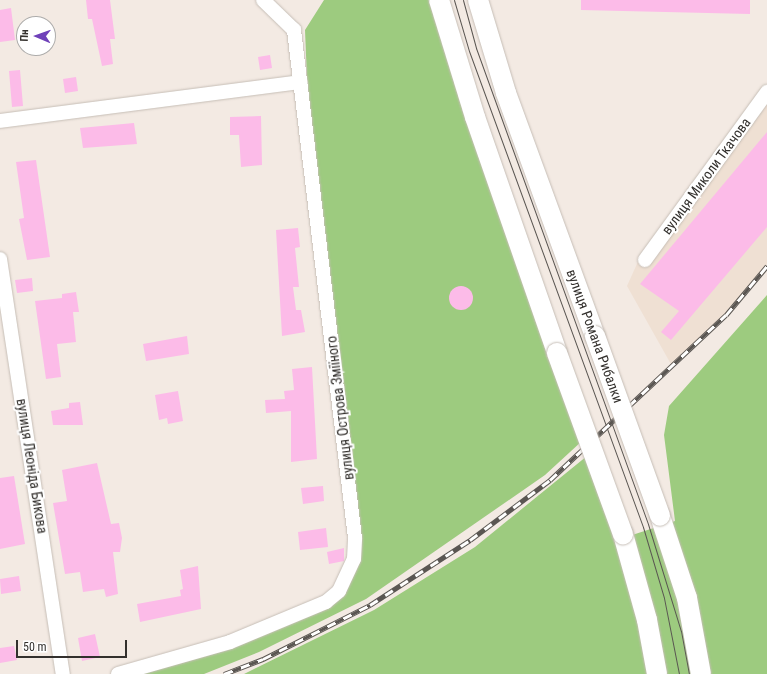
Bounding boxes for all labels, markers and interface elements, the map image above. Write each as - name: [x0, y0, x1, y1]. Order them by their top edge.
- north arrow: [16, 16, 56, 56]
- text: Пн: [18, 29, 31, 42]
- street label: вулиця Миколи Ткачова: [658, 114, 754, 238]
- street label: вулиця Романа Рибалки: [563, 267, 627, 405]
- street label: вулиця Острова Зміїного: [323, 335, 357, 481]
- street label: вулиця Леоніда Бикова: [13, 397, 51, 535]
- scale bar: [18, 632, 129, 658]
- text: 50 m: [23, 640, 47, 654]

